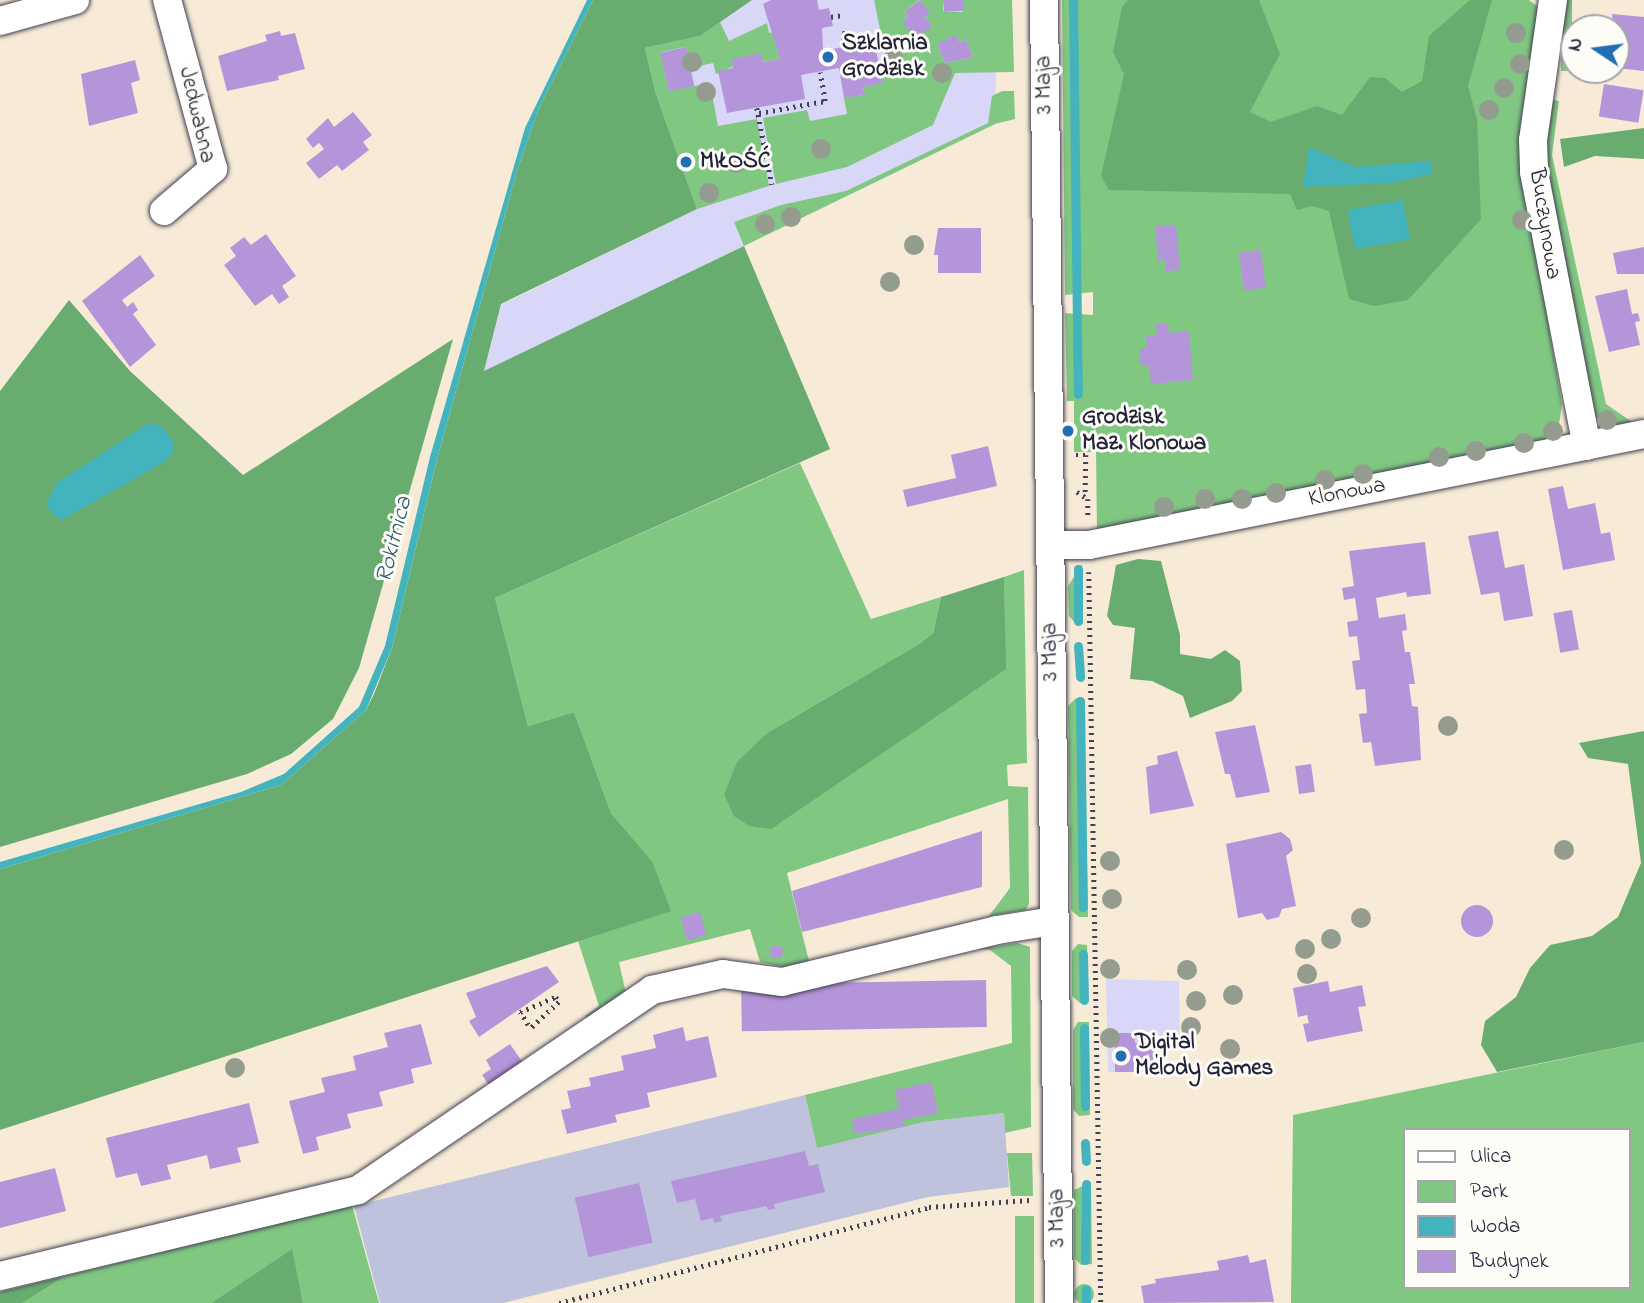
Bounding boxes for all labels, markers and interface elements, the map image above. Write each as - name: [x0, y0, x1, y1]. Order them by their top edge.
- north arrow: [1560, 14, 1630, 84]
- place label: Szklarnia Grodzisk: [842, 30, 928, 84]
- text: N: [1561, 35, 1591, 54]
- marker: Szklarnia Grodzisk: [820, 49, 836, 65]
- street label: 3 Maja: [1031, 55, 1059, 115]
- street label: Jedwabna: [172, 64, 220, 166]
- place label: MIŁOŚĆ: [700, 148, 770, 176]
- marker: MIŁOŚĆ: [678, 154, 694, 170]
- street label: Buczynowa: [1522, 167, 1566, 281]
- place label: Grodzisk Maz. Klonowa: [1082, 404, 1206, 458]
- marker: Grodzisk Maz. Klonowa: [1060, 423, 1076, 439]
- street label: Klonowa: [1306, 472, 1388, 514]
- water label: Rokitnica: [370, 494, 420, 586]
- street label: 3 Maja: [1037, 622, 1065, 682]
- place label: Digital Melody Games: [1135, 1029, 1273, 1083]
- marker: Digital Melody Games: [1113, 1048, 1129, 1064]
- legend: [1402, 1128, 1630, 1289]
- text: Ulica: [1470, 1142, 1511, 1172]
- text: Park: [1470, 1177, 1508, 1207]
- street label: 3 Maja: [1044, 1188, 1072, 1248]
- text: Woda: [1470, 1212, 1520, 1242]
- text: Budynek: [1470, 1247, 1549, 1277]

